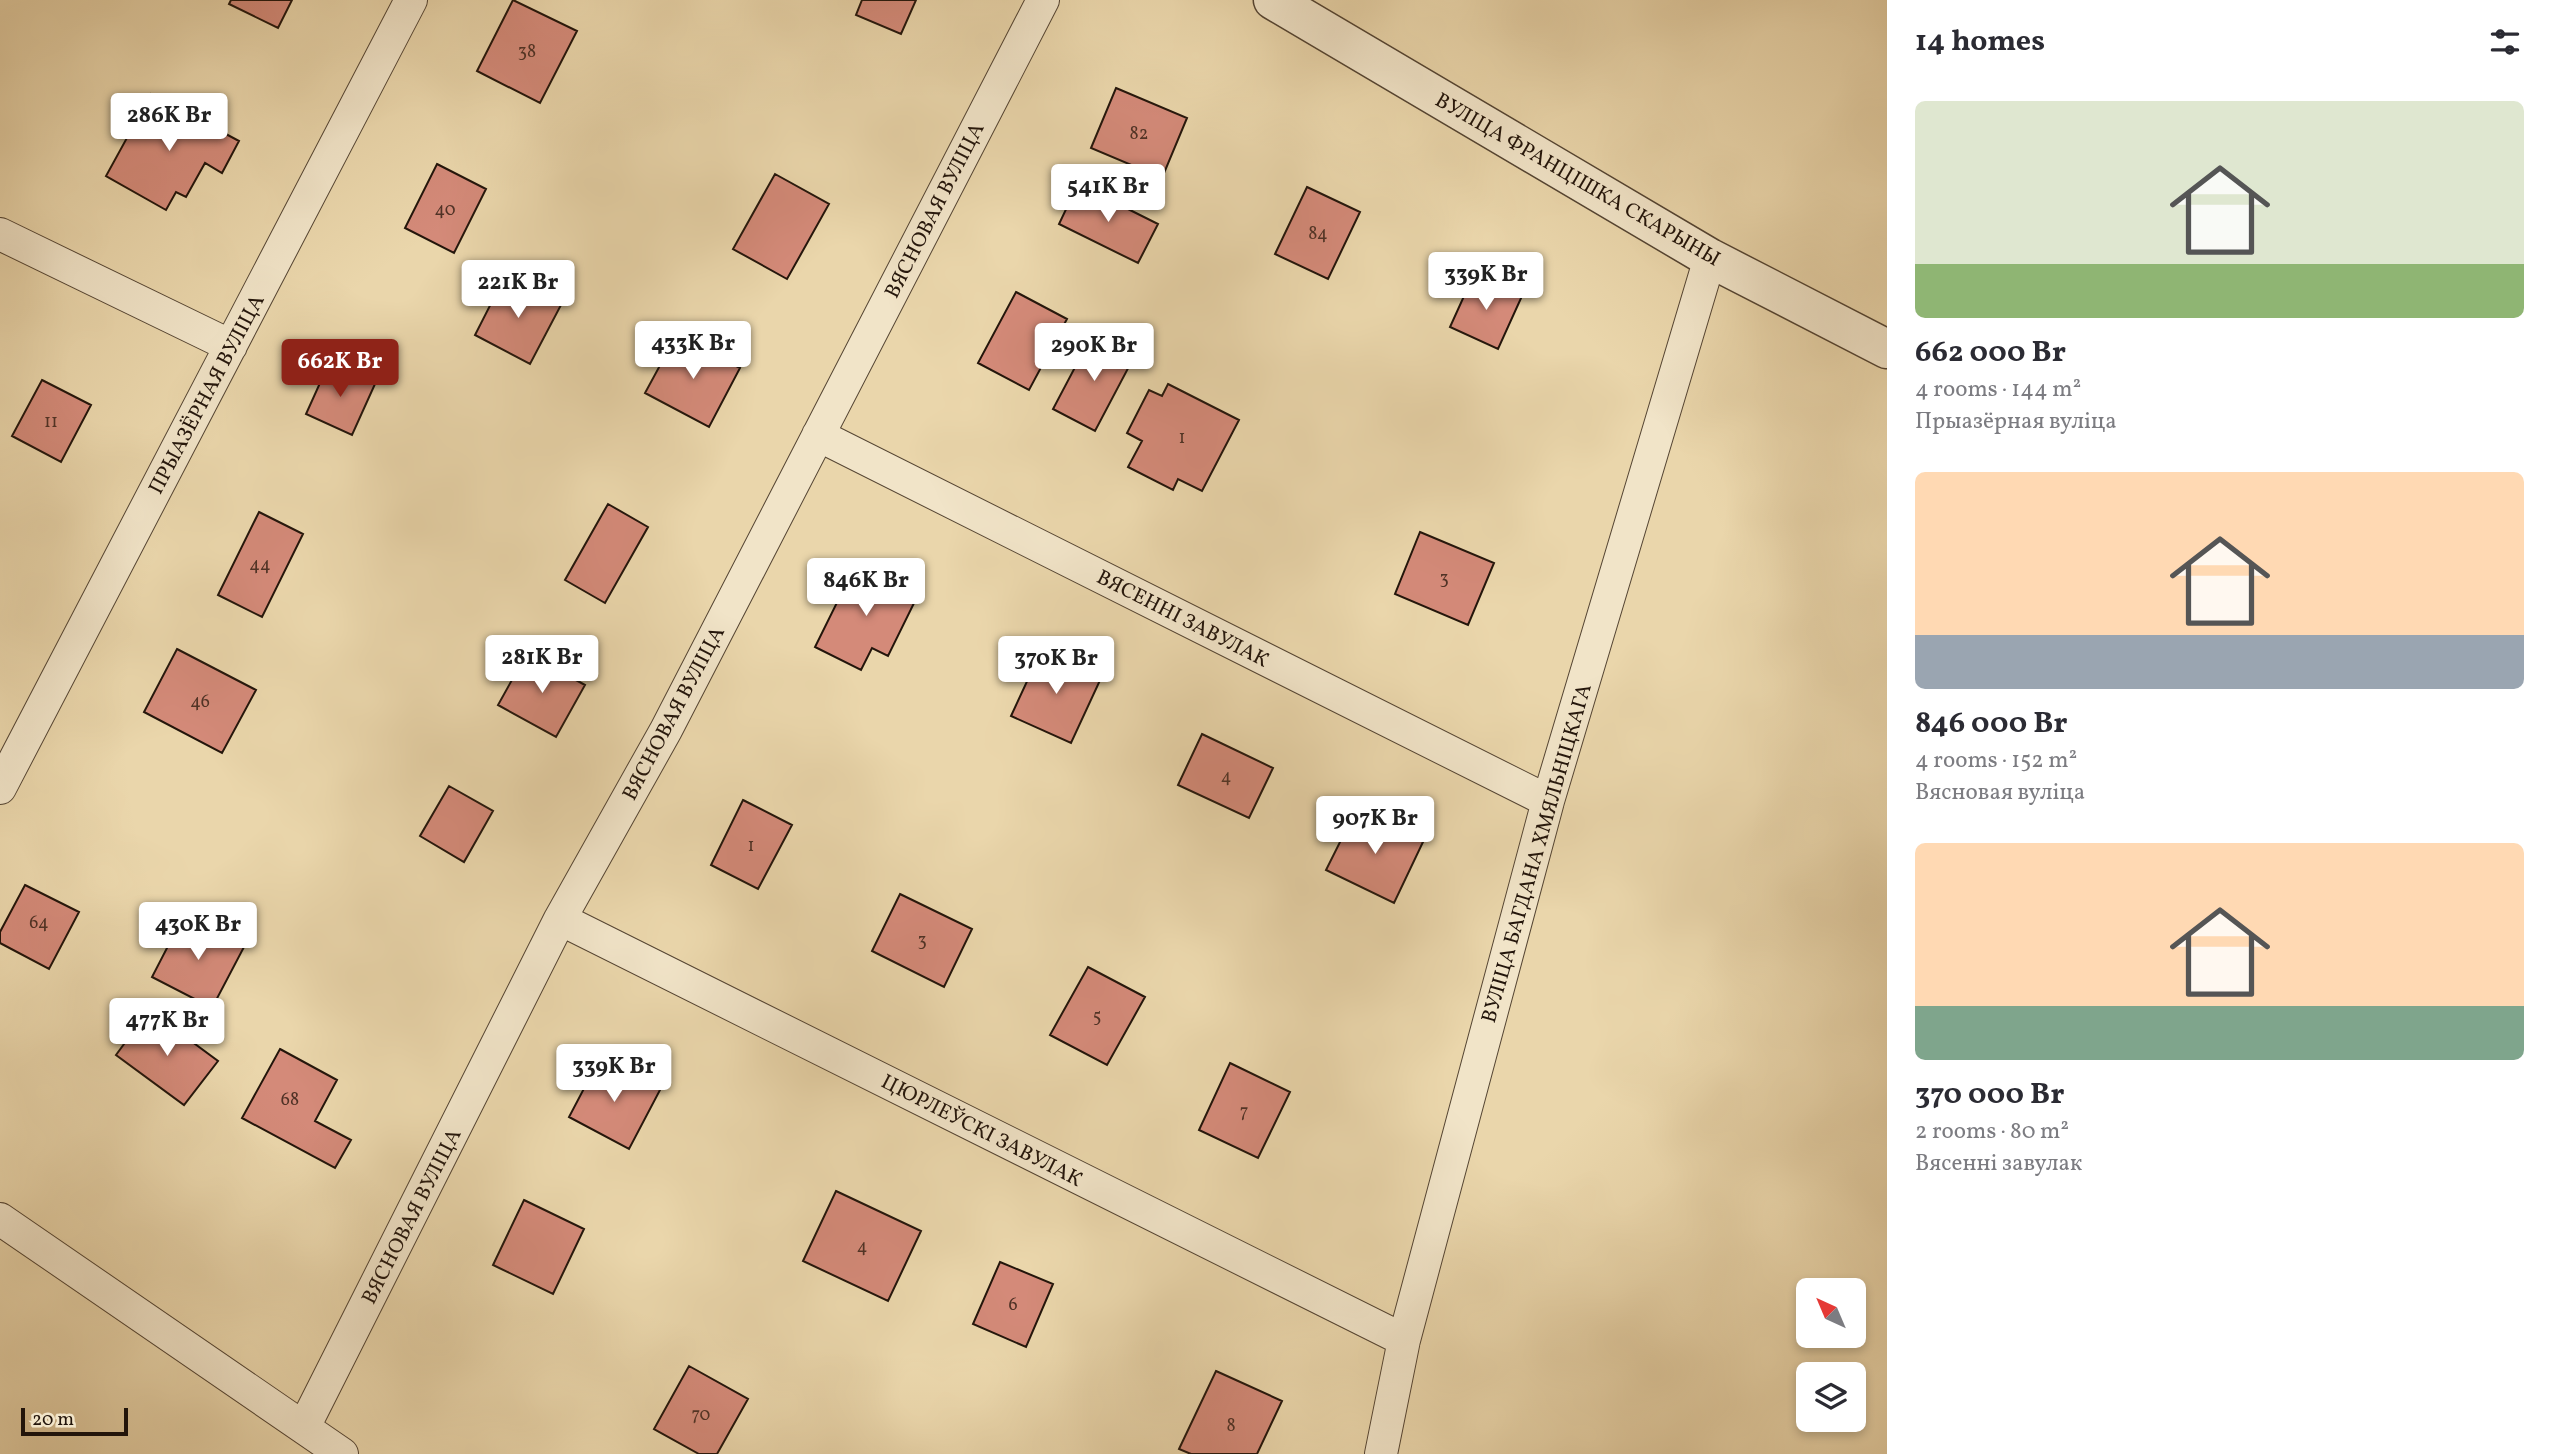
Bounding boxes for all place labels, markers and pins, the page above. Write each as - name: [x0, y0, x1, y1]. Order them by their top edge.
- pin: 286K Br: [104, 94, 234, 153]
- pin: 541K Br: [1043, 164, 1173, 224]
- pin: 339K Br: [1421, 252, 1551, 312]
- pin: 221K Br: [453, 260, 583, 320]
- pin: 433K Br: [628, 322, 758, 381]
- pin: 290K Br: [1029, 324, 1159, 383]
- pin: 662K Br: [275, 340, 405, 399]
- pin: 846K Br: [801, 558, 931, 618]
- pin: 281K Br: [477, 636, 607, 695]
- pin: 370K Br: [991, 636, 1121, 696]
- pin: 907K Br: [1310, 796, 1440, 856]
- pin: 430K Br: [133, 902, 263, 962]
- pin: 477K Br: [102, 998, 232, 1058]
- pin: 339K Br: [549, 1044, 679, 1104]

